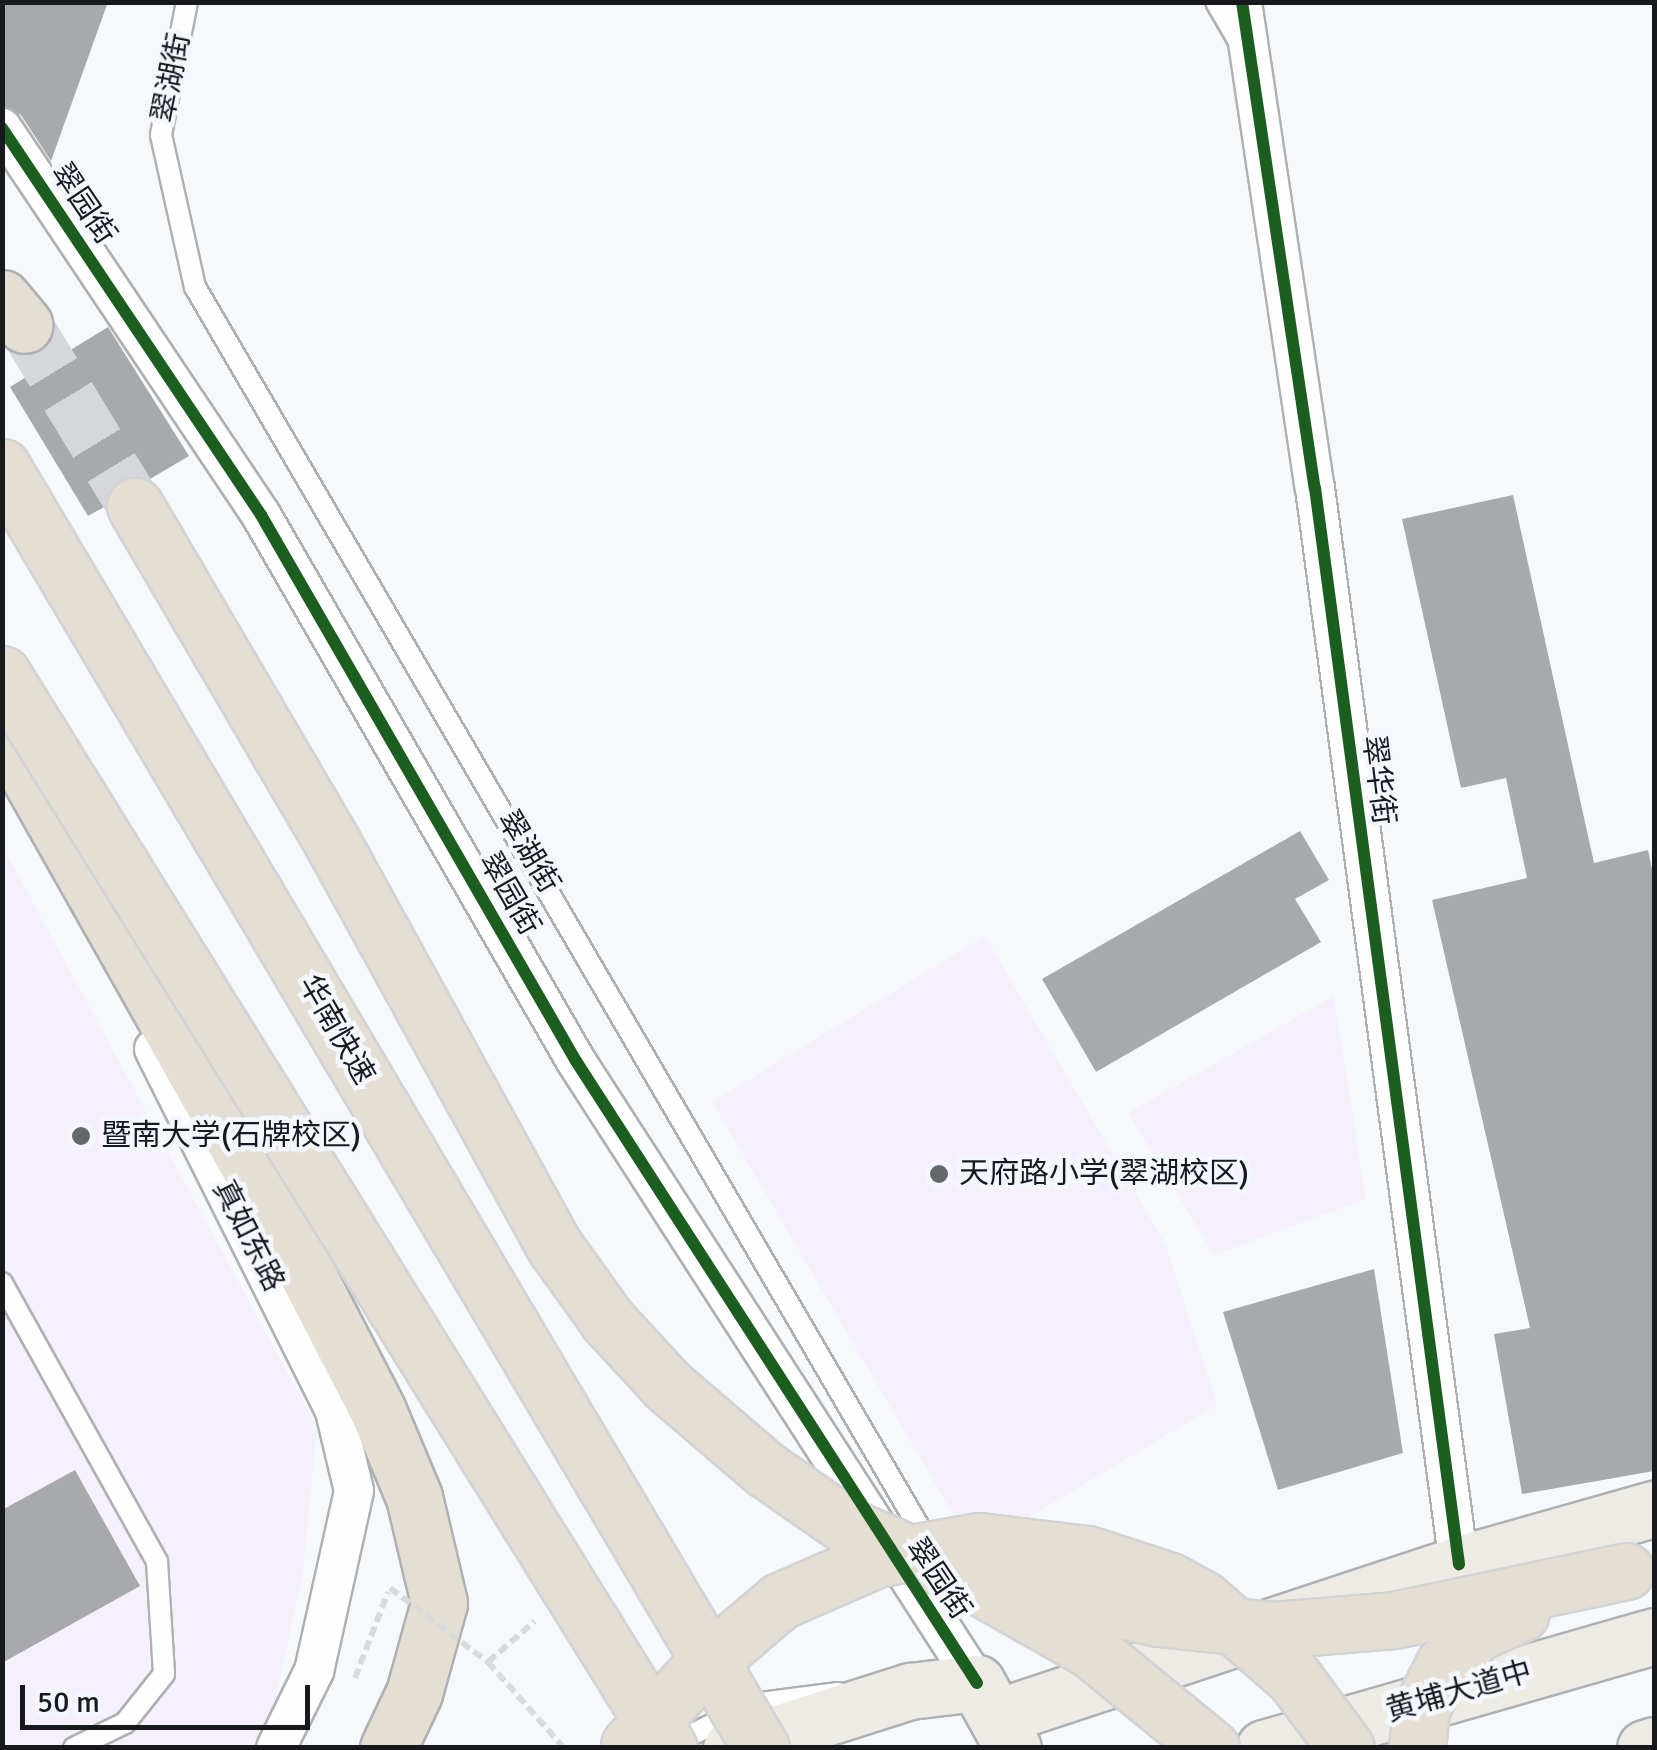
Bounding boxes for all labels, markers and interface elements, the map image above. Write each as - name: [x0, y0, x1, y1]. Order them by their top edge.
- street label: 翠湖街: [146, 30, 198, 126]
- street label: 翠园街: [43, 157, 123, 251]
- street label: 翠华街: [1355, 733, 1401, 827]
- street label: 翠湖街: [489, 804, 567, 900]
- street label: 翠园街: [471, 846, 547, 942]
- street label: 华南快速: [290, 969, 382, 1091]
- place label: 暨南大学(石牌校区): [101, 1118, 361, 1154]
- marker: 暨南大学(石牌校区): [70, 1125, 92, 1147]
- place label: 天府路小学(翠湖校区): [959, 1156, 1249, 1192]
- marker: 天府路小学(翠湖校区): [928, 1163, 950, 1185]
- street label: 真如东路: [205, 1174, 291, 1298]
- street label: 翠园街: [898, 1532, 978, 1626]
- street label: 黄埔大道中: [1382, 1654, 1536, 1730]
- scale bar: [25, 1665, 315, 1727]
- text: 50 m: [37, 1684, 100, 1721]

